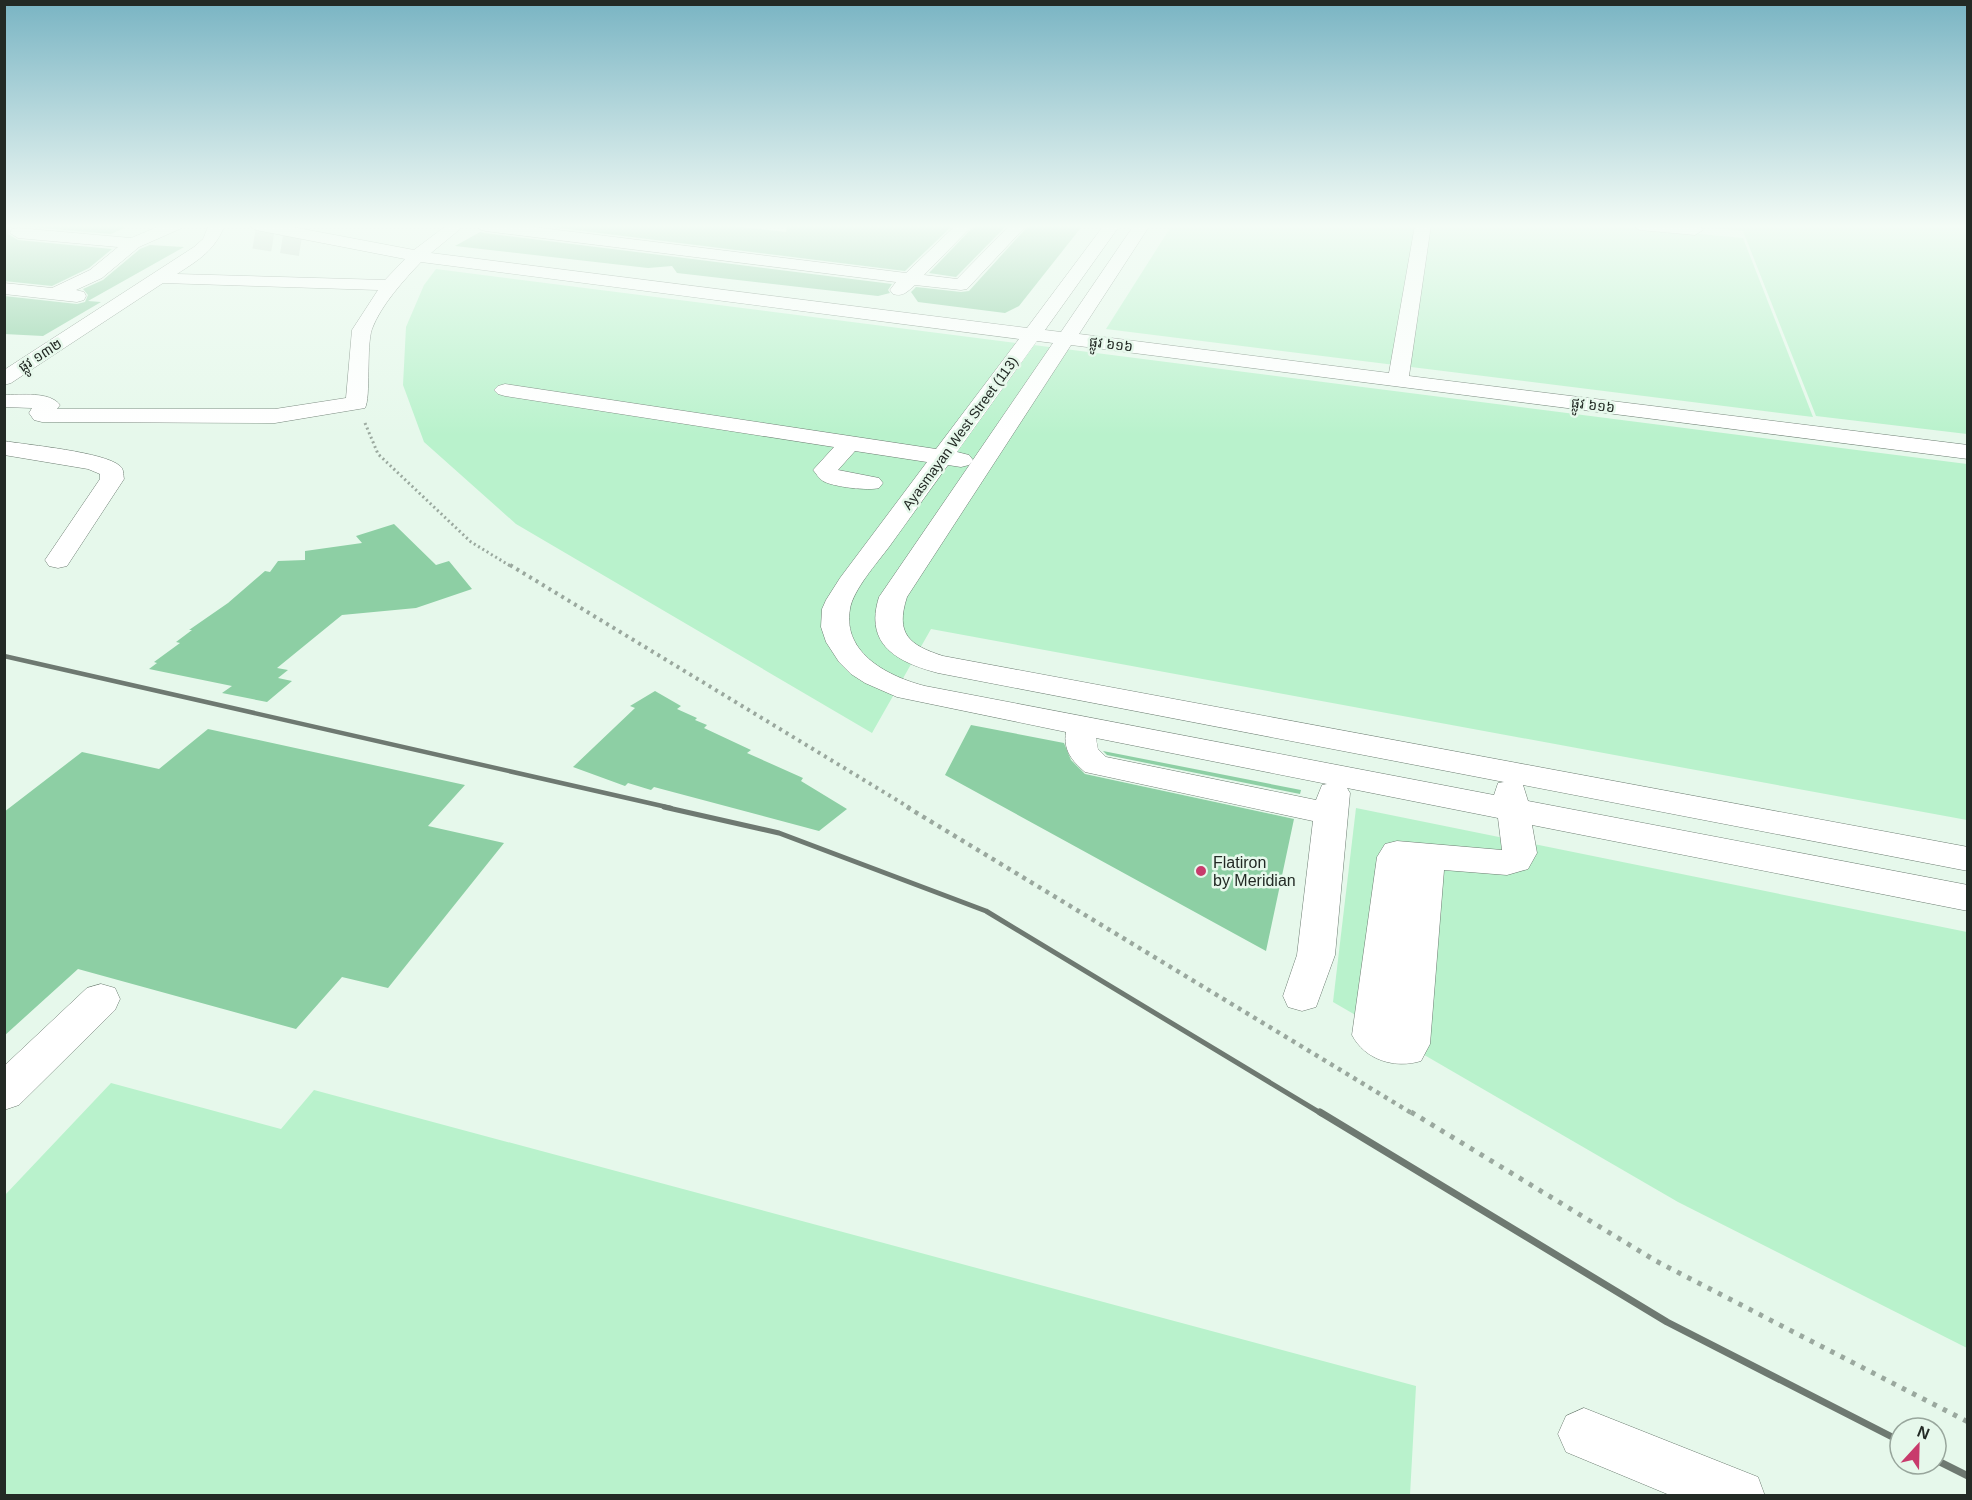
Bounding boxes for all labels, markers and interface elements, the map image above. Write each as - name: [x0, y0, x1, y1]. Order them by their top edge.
- street label: ផ្លូវ ៦១៦: [1088, 333, 1134, 359]
- street label: ផ្លូវ ១៣២: [15, 335, 67, 378]
- street label: Ayasmayan West Street (113): [899, 353, 1021, 513]
- street label: ផ្លូវ ៦១៦: [1570, 394, 1616, 420]
- place label: Flatiron by Meridian: [1213, 854, 1296, 889]
- marker: Flatiron by Meridian: [1194, 864, 1208, 878]
- north arrow: [1888, 1416, 1948, 1476]
- text: N: [1915, 1423, 1932, 1443]

